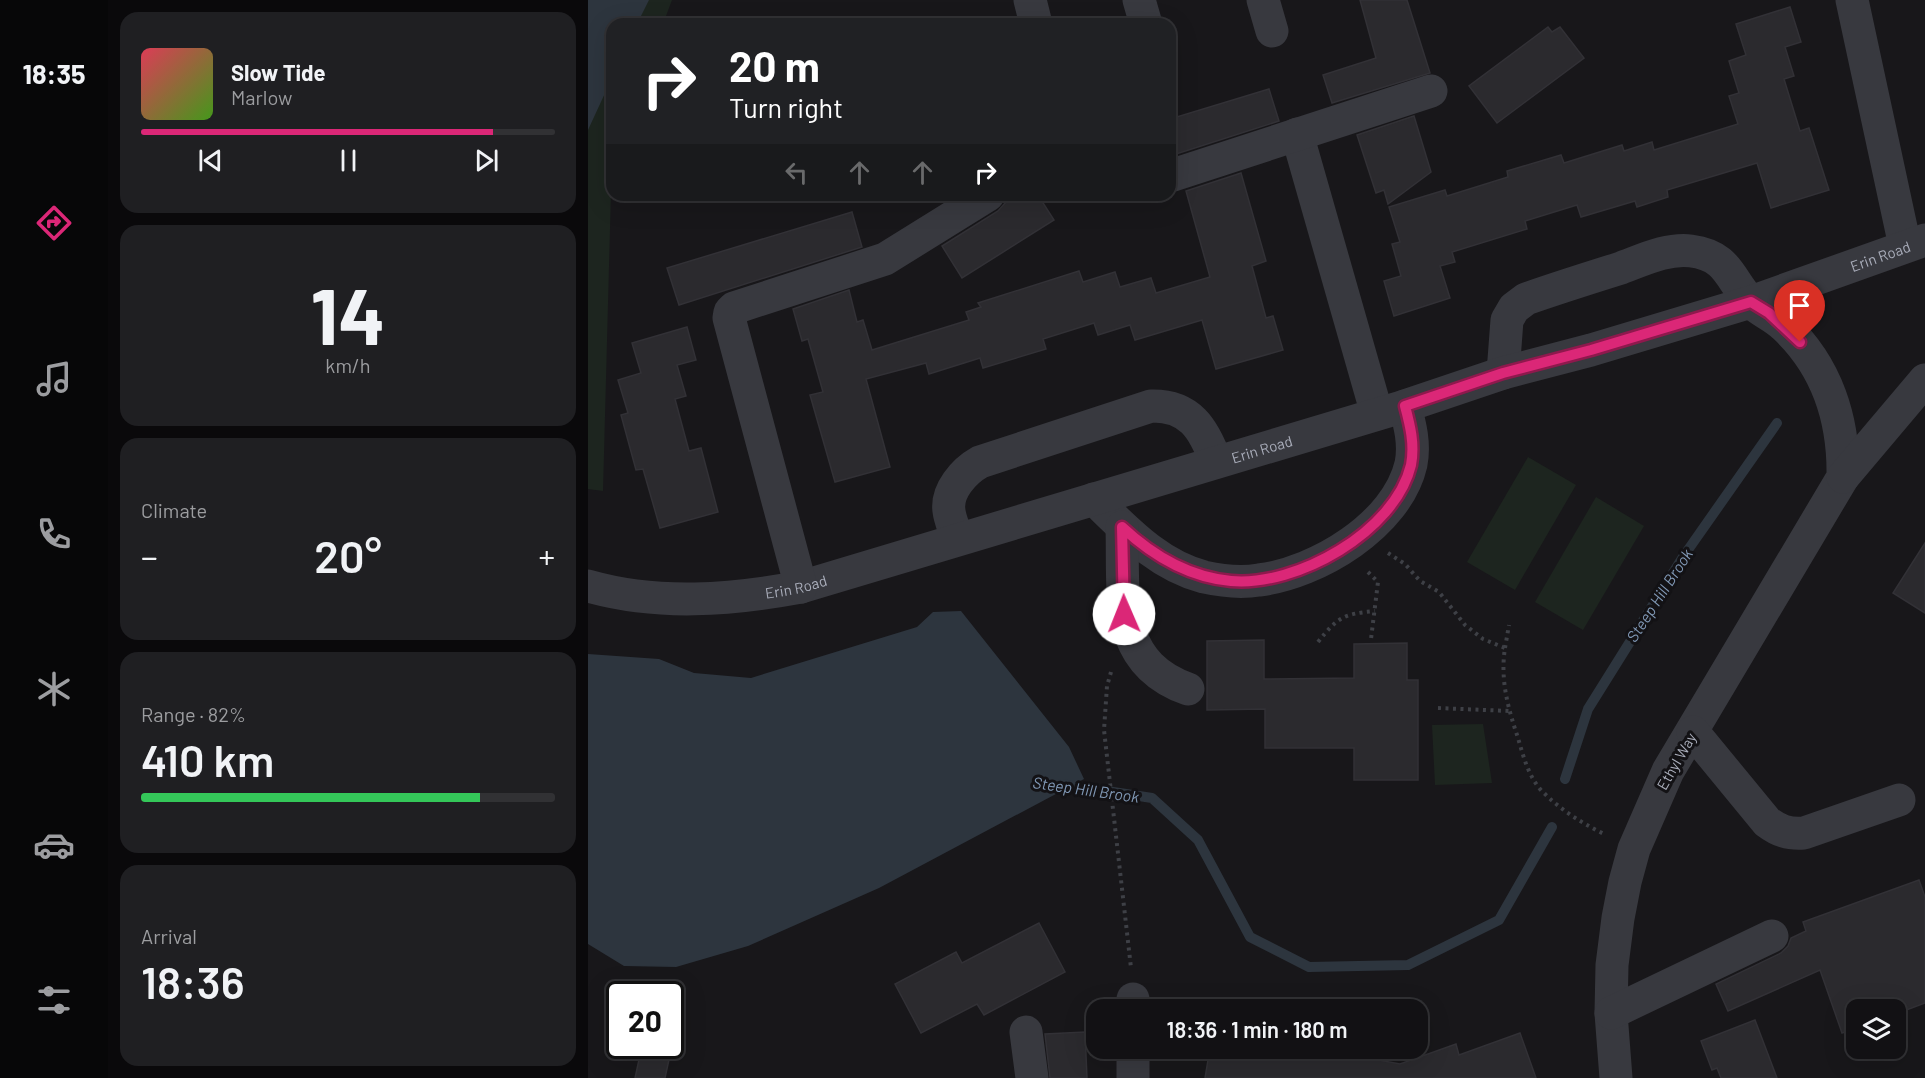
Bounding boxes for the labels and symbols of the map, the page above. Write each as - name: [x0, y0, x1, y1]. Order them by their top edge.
- street label: Erin Road: [1848, 237, 1913, 275]
- pin: [1774, 280, 1825, 342]
- street label: Erin Road: [1229, 431, 1294, 467]
- water label: Steep Hill Brook: [1622, 545, 1696, 645]
- street label: Erin Road: [764, 571, 829, 602]
- position arrow: [1092, 582, 1156, 646]
- street label: Ethyl Way: [1653, 729, 1700, 793]
- water label: Steep Hill Brook: [1032, 772, 1141, 806]
- speed limit sign: 20: [606, 981, 684, 1059]

